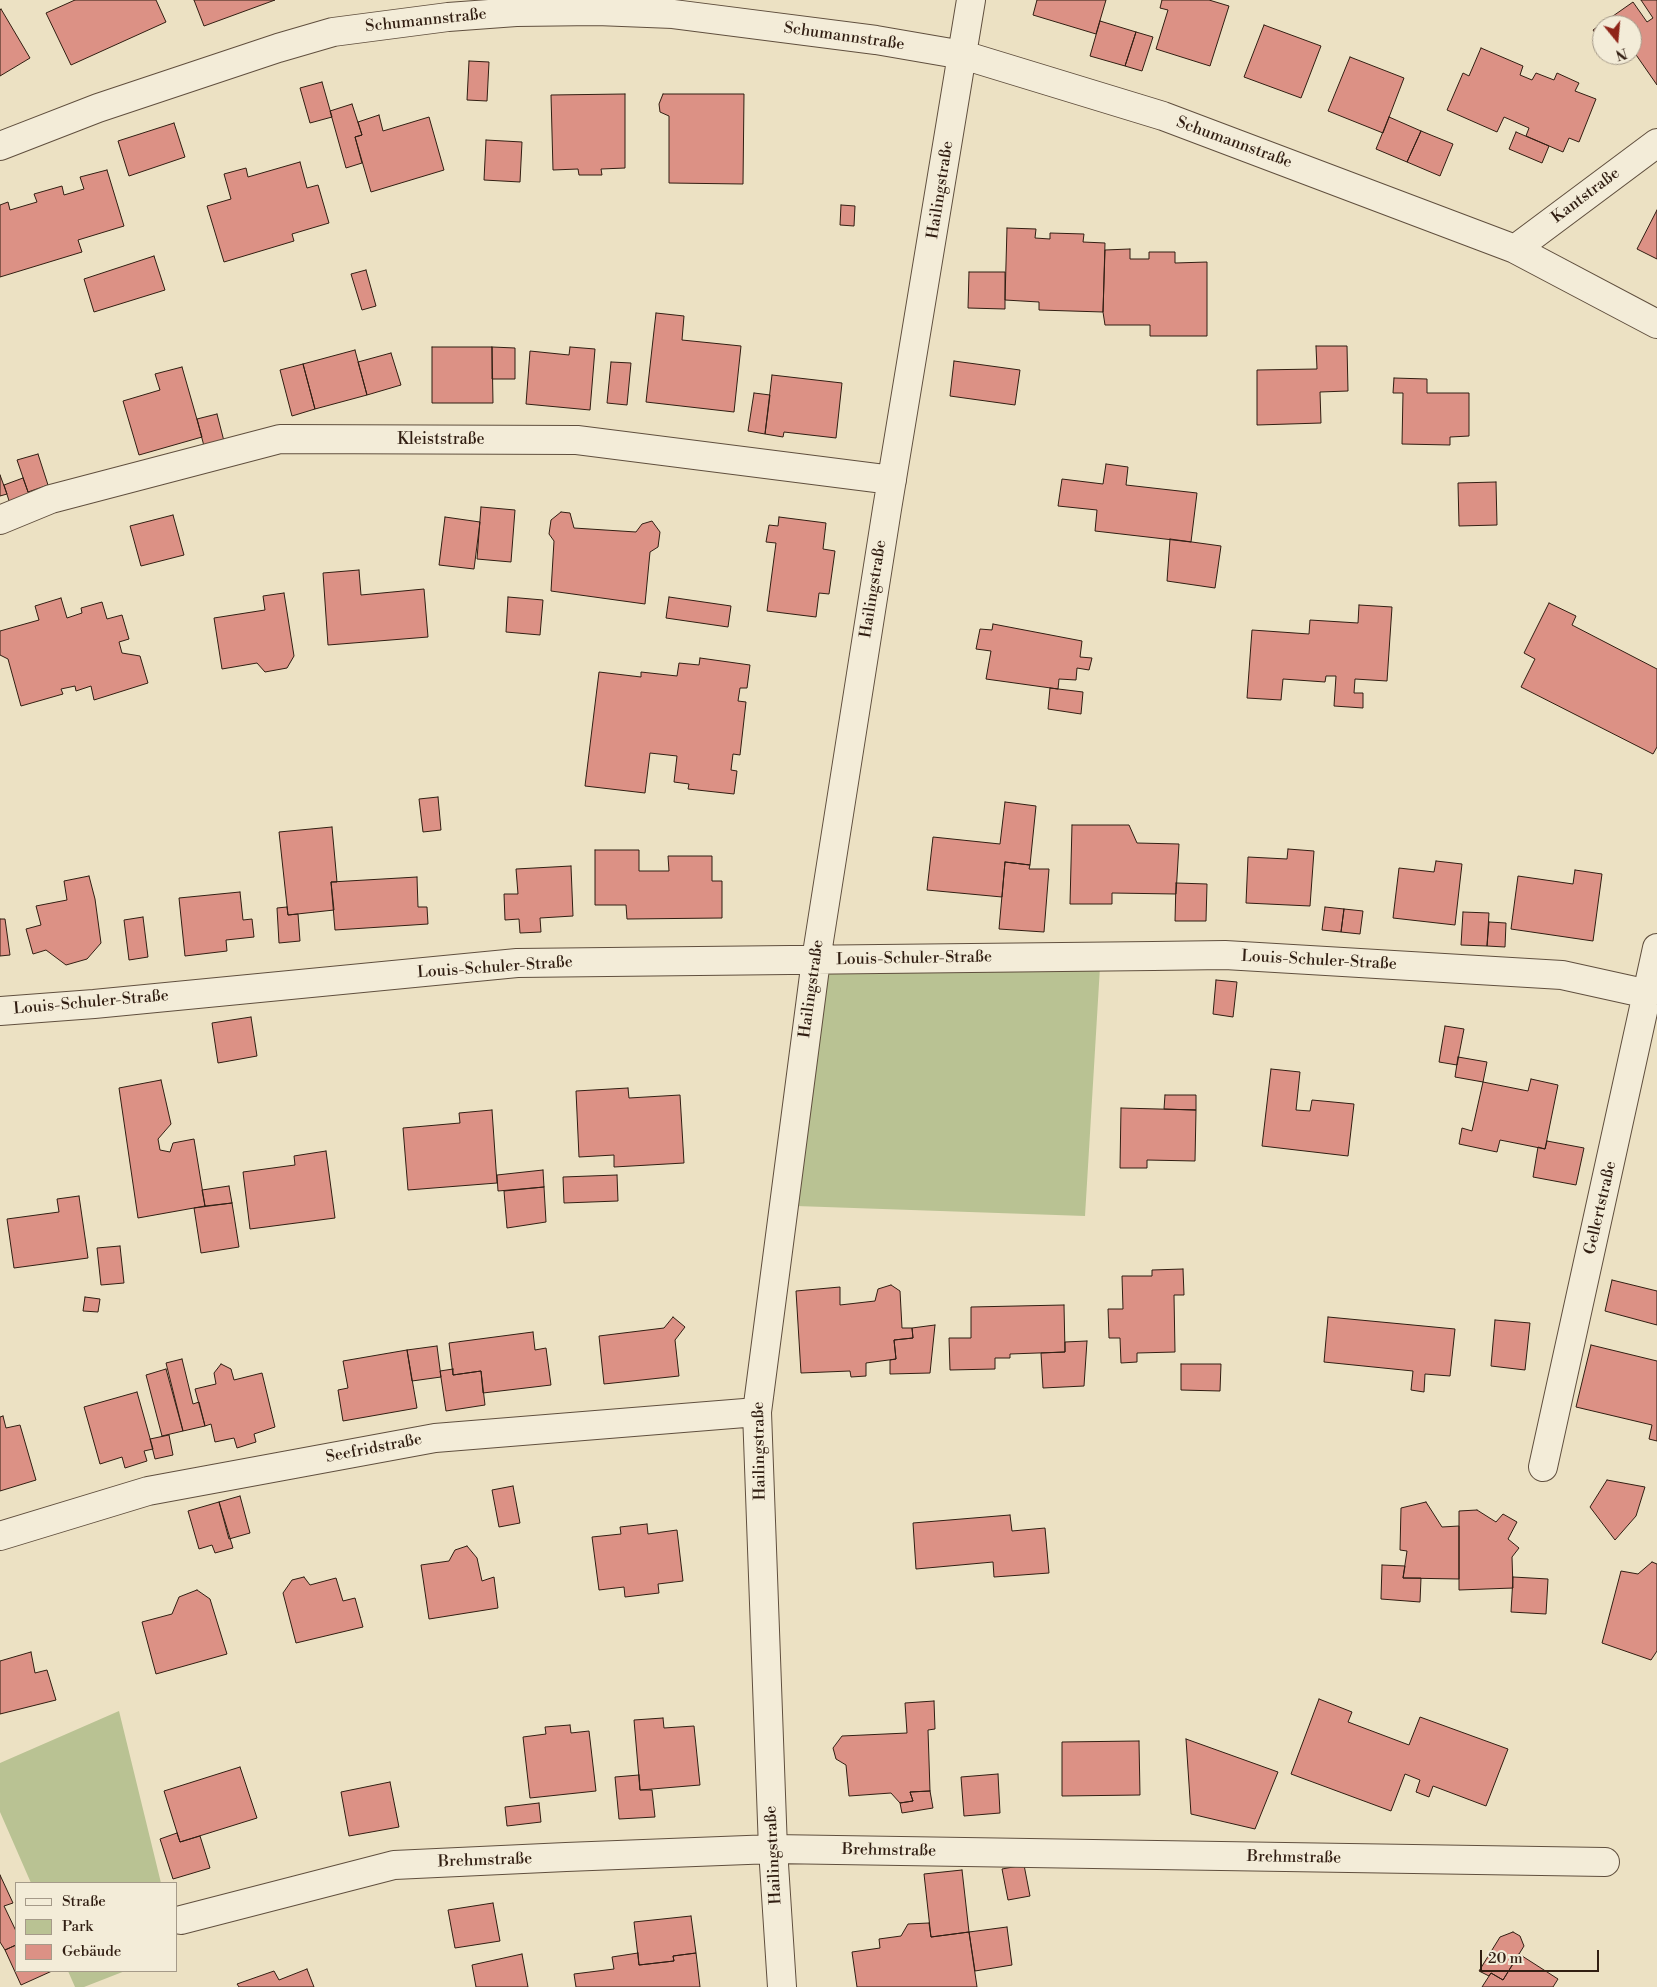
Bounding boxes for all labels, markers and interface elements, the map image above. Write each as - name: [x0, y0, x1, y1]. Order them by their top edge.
- street label: Schumannstraße: [364, 5, 488, 37]
- north arrow: [1592, 15, 1642, 65]
- street label: Schumannstraße: [782, 19, 906, 55]
- text: N: [1613, 43, 1629, 64]
- street label: Schumannstraße: [1174, 113, 1294, 173]
- street label: Hailingstraße: [924, 140, 958, 240]
- street label: Kantstraße: [1548, 164, 1624, 228]
- street label: Kleiststraße: [397, 430, 485, 450]
- street label: Hailingstraße: [857, 539, 891, 639]
- street label: Hailingstraße: [796, 939, 828, 1039]
- street label: Louis-Schuler-Straße: [1241, 947, 1397, 975]
- street label: Louis-Schuler-Straße: [836, 948, 992, 970]
- street label: Louis-Schuler-Straße: [417, 953, 573, 983]
- street label: Louis-Schuler-Straße: [13, 987, 169, 1019]
- street label: Gellertstraße: [1581, 1159, 1621, 1257]
- street label: Hailingstraße: [750, 1401, 770, 1501]
- street label: Seefridstraße: [324, 1430, 424, 1468]
- street label: Hailingstraße: [762, 1805, 786, 1905]
- street label: Brehmstraße: [842, 1841, 936, 1861]
- street label: Brehmstraße: [1247, 1848, 1341, 1868]
- street label: Brehmstraße: [437, 1850, 533, 1872]
- legend: [15, 1882, 178, 1972]
- text: Straße: [62, 1892, 106, 1911]
- text: Park: [62, 1917, 93, 1936]
- scale bar: [1482, 1940, 1601, 1972]
- text: Gebäude: [62, 1942, 121, 1961]
- text: 20 m: [1488, 1949, 1523, 1968]

